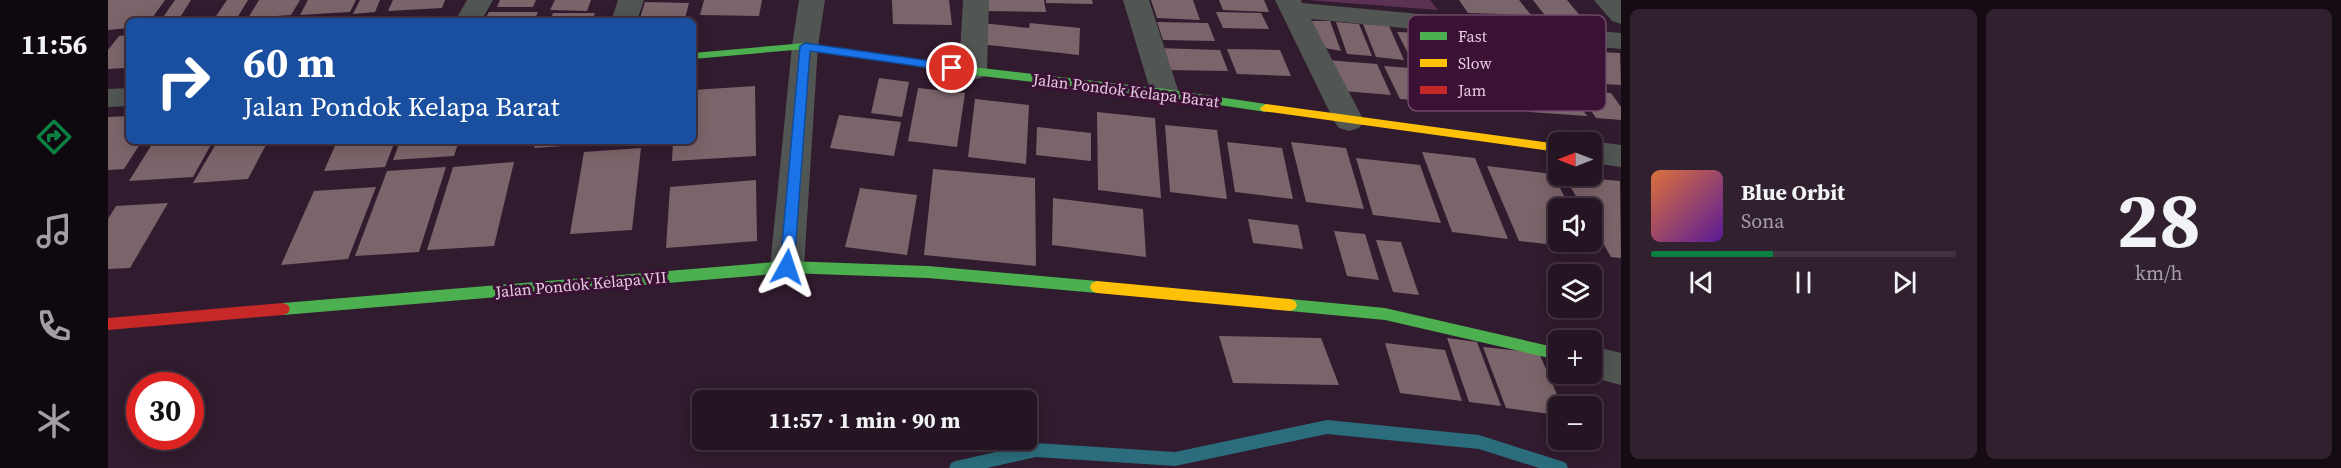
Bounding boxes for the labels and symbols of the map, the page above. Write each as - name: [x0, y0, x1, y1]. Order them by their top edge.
- legend: [1408, 15, 1606, 111]
- text: Fast: [1458, 25, 1488, 47]
- pin: [926, 42, 977, 93]
- text: Slow: [1458, 52, 1493, 74]
- street label: Jalan Pondok Kelapa Barat: [1031, 68, 1221, 112]
- text: Jam: [1457, 79, 1486, 101]
- north arrow: [1548, 132, 1602, 186]
- position arrow: [755, 235, 819, 299]
- street label: Jalan Pondok Kelapa VII: [494, 266, 668, 303]
- speed limit sign: 30: [126, 372, 204, 450]

